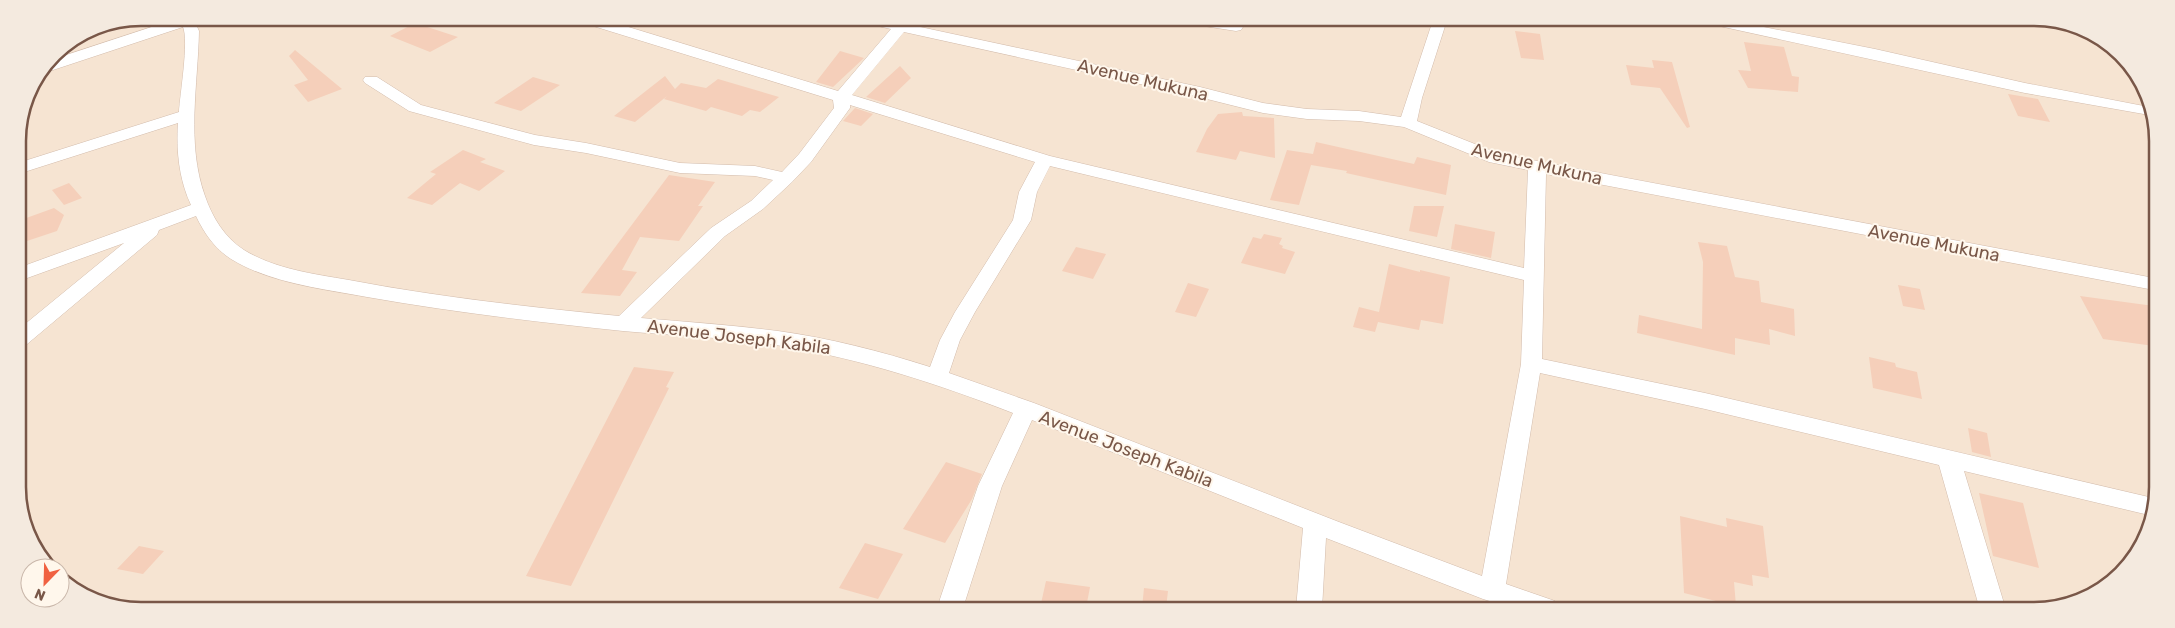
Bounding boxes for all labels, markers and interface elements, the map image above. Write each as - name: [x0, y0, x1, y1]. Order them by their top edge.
- street label: Avenue Mukuna: [1075, 54, 1211, 106]
- street label: Avenue Mukuna: [1469, 138, 1605, 190]
- street label: Avenue Mukuna: [1866, 219, 2002, 267]
- street label: Avenue Joseph Kabila: [646, 315, 832, 359]
- street label: Avenue Joseph Kabila: [1036, 406, 1216, 492]
- north arrow: [20, 558, 70, 608]
- text: N: [32, 585, 48, 604]

